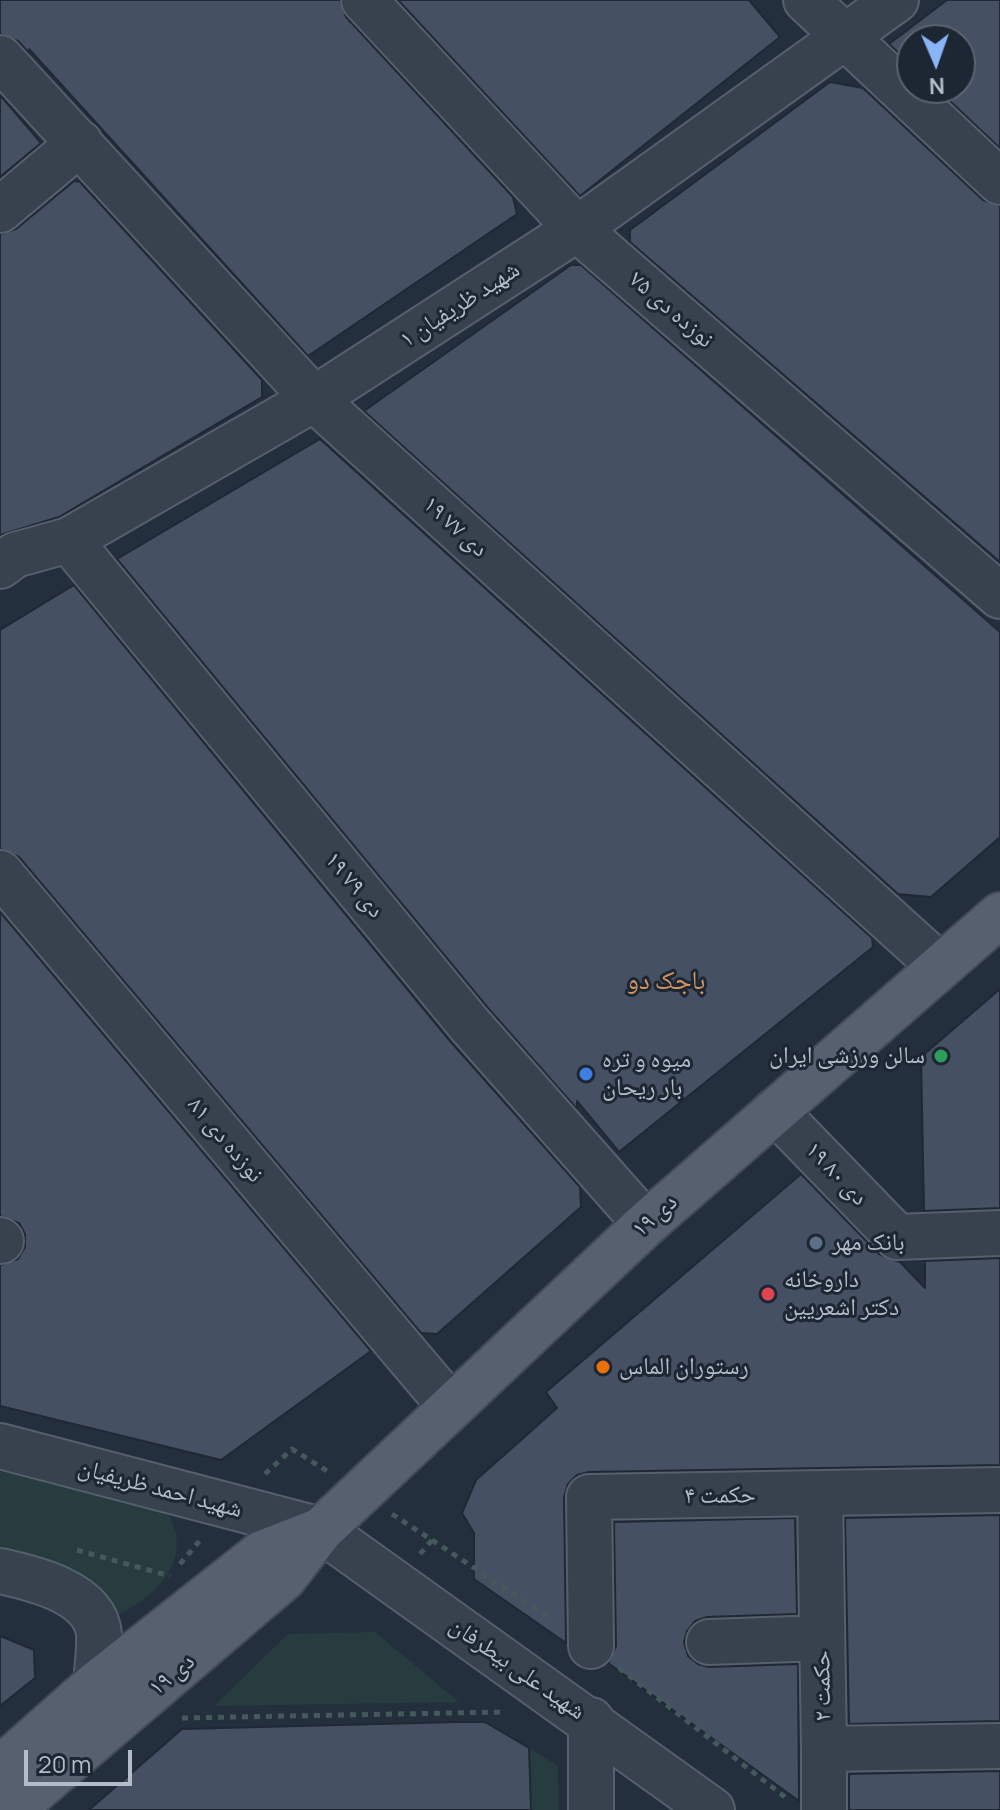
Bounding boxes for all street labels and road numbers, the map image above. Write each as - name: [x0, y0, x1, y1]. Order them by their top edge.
- street label: شهید ظریفیان ۱: [395, 256, 525, 354]
- street label: نوزده دی ۷۵: [623, 265, 719, 355]
- street label: ۱۹ دی ۷۷: [417, 490, 493, 564]
- street label: ۱۹ دی ۷۹: [318, 846, 390, 924]
- street label: نوزده دی ۸۱: [181, 1091, 269, 1189]
- street label: ۱۹ دی ۸۰: [799, 1136, 873, 1212]
- street label: ۱۹ دی: [626, 1188, 684, 1244]
- street label: شهید احمد ظریفیان: [75, 1453, 245, 1525]
- street label: حکمت ۴: [684, 1481, 756, 1511]
- street label: شهید علی بیطرفان: [444, 1612, 590, 1726]
- street label: ۱۹ دی: [143, 1648, 201, 1702]
- street label: حکمت ۲: [808, 1650, 838, 1722]

